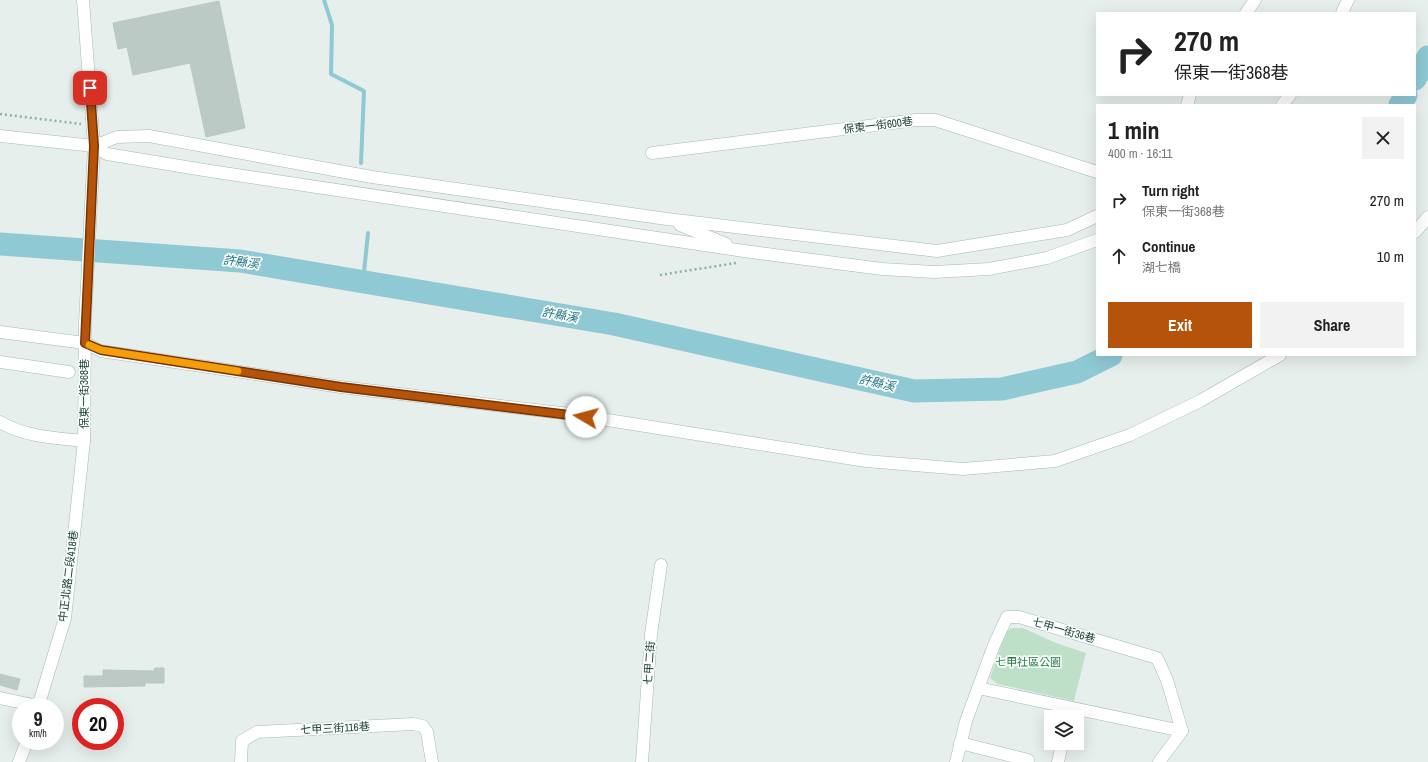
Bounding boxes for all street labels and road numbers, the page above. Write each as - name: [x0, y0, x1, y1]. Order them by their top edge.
- street label: 保東一街600巷: [842, 114, 914, 136]
- street label: 保東一街368巷: [77, 359, 91, 429]
- street label: 中正北路二段418巷: [55, 529, 81, 623]
- street label: 七甲一街36巷: [1031, 614, 1097, 646]
- street label: 七甲二街: [640, 641, 658, 685]
- street label: 七甲三街116巷: [300, 719, 370, 737]

